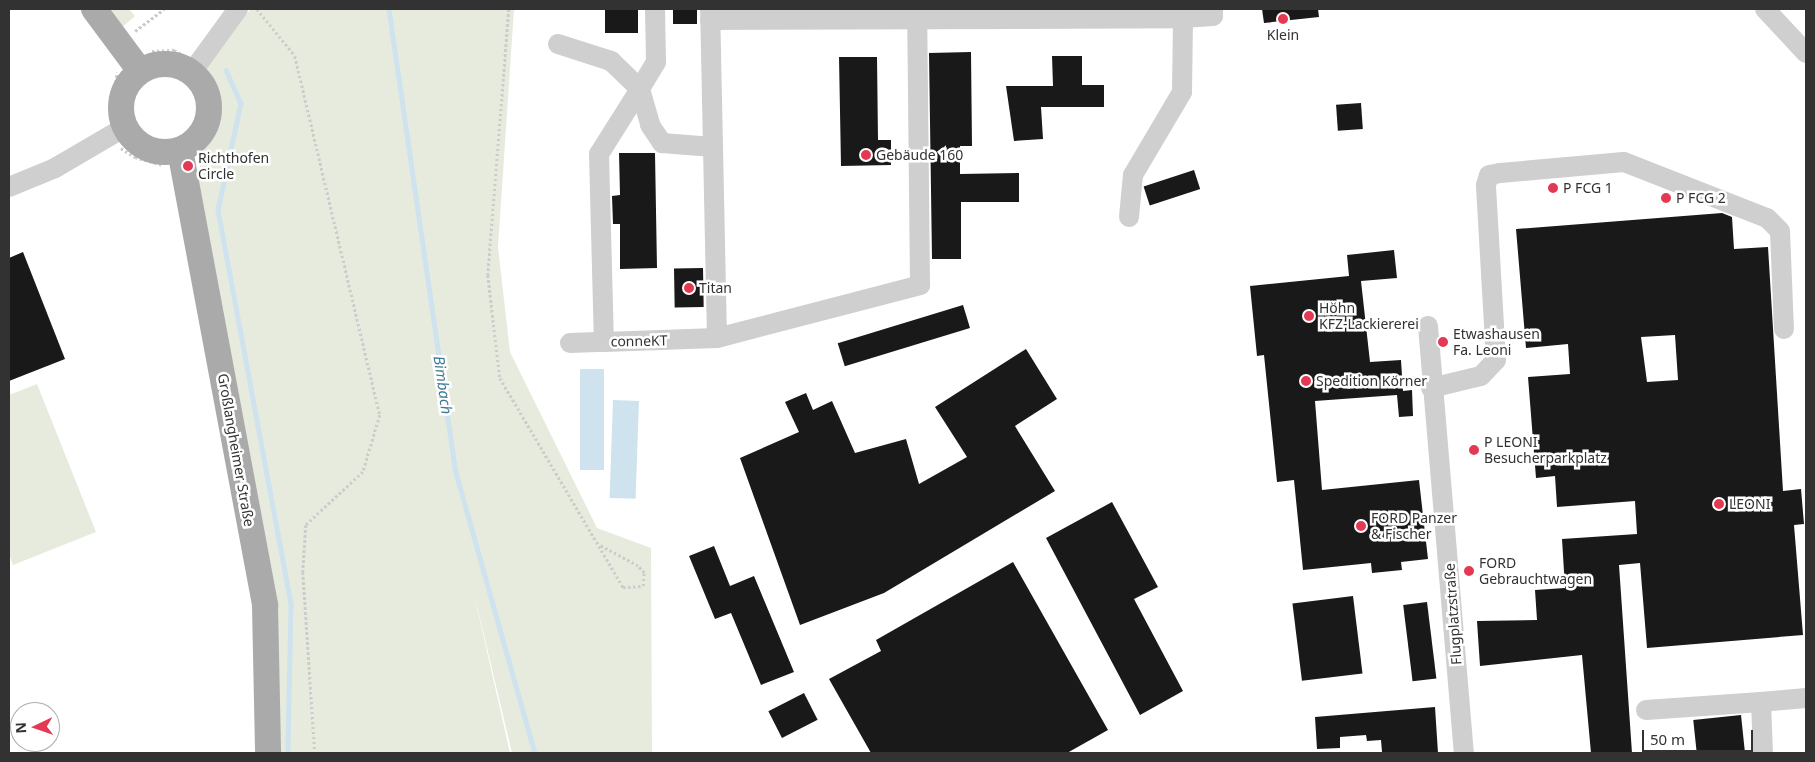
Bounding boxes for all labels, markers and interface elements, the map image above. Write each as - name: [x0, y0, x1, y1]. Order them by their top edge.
- marker: Klein: [1277, 13, 1289, 25]
- place label: Klein: [1267, 27, 1299, 43]
- place label: Gebäude 160: [876, 147, 963, 163]
- marker: Gebäude 160: [860, 149, 872, 161]
- place label: Richthofen Circle: [198, 150, 269, 182]
- marker: Richthofen Circle: [182, 160, 194, 172]
- place label: P FCG 1: [1563, 180, 1613, 196]
- marker: P FCG 1: [1547, 182, 1559, 194]
- place label: P FCG 2: [1676, 190, 1726, 206]
- marker: P FCG 2: [1660, 192, 1672, 204]
- place label: Titan: [699, 280, 732, 296]
- marker: Titan: [683, 282, 695, 294]
- place label: Höhn KFZ-Lackiererei: [1319, 300, 1419, 332]
- marker: Höhn KFZ-Lackiererei: [1303, 310, 1315, 322]
- place label: Etwashausen Fa. Leoni: [1453, 326, 1540, 358]
- street label: conneKT: [610, 332, 668, 350]
- marker: Etwashausen Fa. Leoni: [1437, 336, 1449, 348]
- water label: Bimbach: [430, 355, 456, 415]
- street label: Großlangheimer Straße: [214, 372, 258, 528]
- place label: Spedition Körner: [1316, 373, 1427, 389]
- marker: Spedition Körner: [1300, 375, 1312, 387]
- place label: P LEONI Besucherparkplatz: [1484, 434, 1607, 467]
- marker: P LEONI Besucherparkplatz: [1468, 444, 1480, 456]
- place label: LEONI: [1729, 496, 1770, 512]
- marker: LEONI: [1713, 498, 1725, 510]
- place label: FORD Panzer & Fischer: [1371, 510, 1457, 542]
- marker: FORD Panzer & Fischer: [1355, 520, 1367, 532]
- place label: FORD Gebrauchtwagen: [1479, 555, 1592, 588]
- street label: Flugplatzstraße: [1441, 563, 1465, 665]
- marker: FORD Gebrauchtwagen: [1463, 565, 1475, 577]
- north arrow: [10, 702, 60, 752]
- scale bar: [1645, 720, 1756, 752]
- text: N: [11, 722, 30, 734]
- text: 50 m: [1650, 729, 1685, 749]

